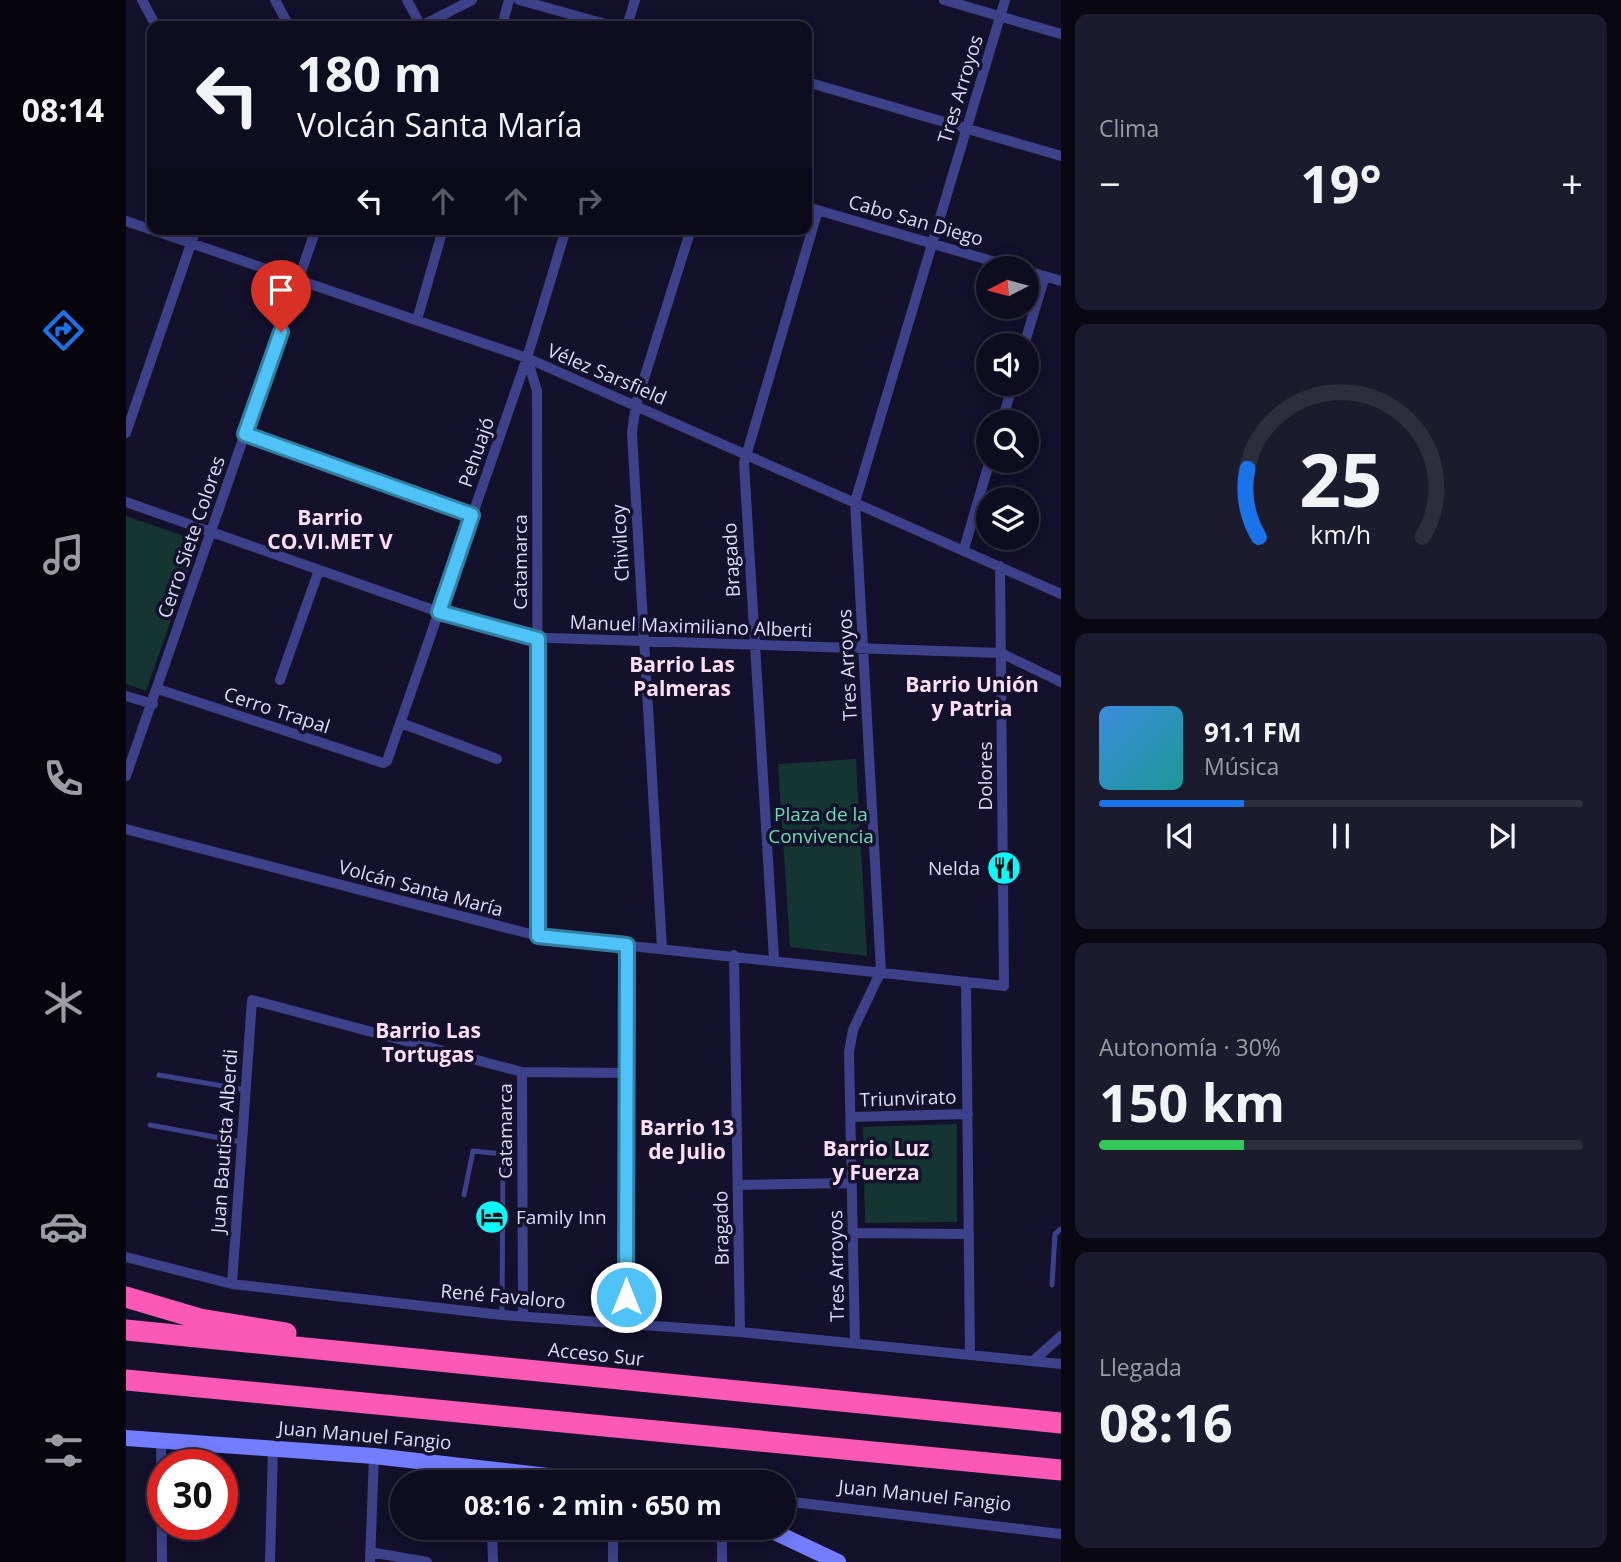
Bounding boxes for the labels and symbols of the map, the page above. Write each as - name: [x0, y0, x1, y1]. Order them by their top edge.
- street label: Tres Arroyos: [931, 32, 989, 146]
- street label: Cabo San Diego: [846, 188, 986, 252]
- north arrow: [976, 256, 1040, 318]
- pin: [251, 260, 311, 332]
- street label: Vélez Sarsfield: [543, 337, 671, 411]
- street label: Pehuajó: [452, 414, 500, 490]
- street label: Cerro Siete Colores: [151, 452, 231, 622]
- district label: Barrio CO.VI.MET V: [267, 503, 393, 555]
- street label: Chivilcoy: [605, 503, 635, 582]
- street label: Catamarca: [507, 514, 533, 610]
- street label: Bragado: [716, 522, 746, 598]
- street label: Tres Arroyos: [831, 608, 863, 722]
- street label: Manuel Maximiliano Alberti: [569, 609, 813, 643]
- district label: Barrio Las Palmeras: [629, 650, 735, 702]
- district label: Barrio Unión y Patria: [905, 670, 1039, 722]
- street label: Cerro Trapal: [221, 681, 333, 739]
- street label: Dolores: [972, 742, 998, 810]
- park label: Plaza de la Convivencia: [768, 801, 874, 849]
- restaurant icon: Nelda: [985, 849, 1023, 887]
- street label: Volcán Santa María: [336, 854, 506, 922]
- place label: Nelda: [928, 855, 980, 881]
- district label: Barrio Las Tortugas: [375, 1016, 481, 1068]
- street label: Juan Bautista Alberdi: [204, 1048, 243, 1236]
- street label: Catamarca: [492, 1083, 518, 1179]
- street label: Triunvirato: [859, 1083, 957, 1113]
- district label: Barrio 13 de Julio: [640, 1113, 734, 1165]
- district label: Barrio Luz y Fuerza: [823, 1134, 929, 1186]
- street label: Bragado: [707, 1191, 735, 1265]
- hotel icon: Family Inn: [473, 1198, 511, 1236]
- place label: Family Inn: [516, 1204, 607, 1230]
- street label: Tres Arroyos: [822, 1210, 850, 1322]
- position arrow: [589, 1260, 663, 1334]
- street label: René Favaloro: [439, 1278, 567, 1314]
- street label: Acceso Sur: [547, 1336, 645, 1372]
- street label: Juan Manuel Fangio: [275, 1414, 453, 1456]
- speed limit sign: 30: [147, 1449, 238, 1540]
- street label: Juan Manuel Fangio: [835, 1473, 1013, 1517]

